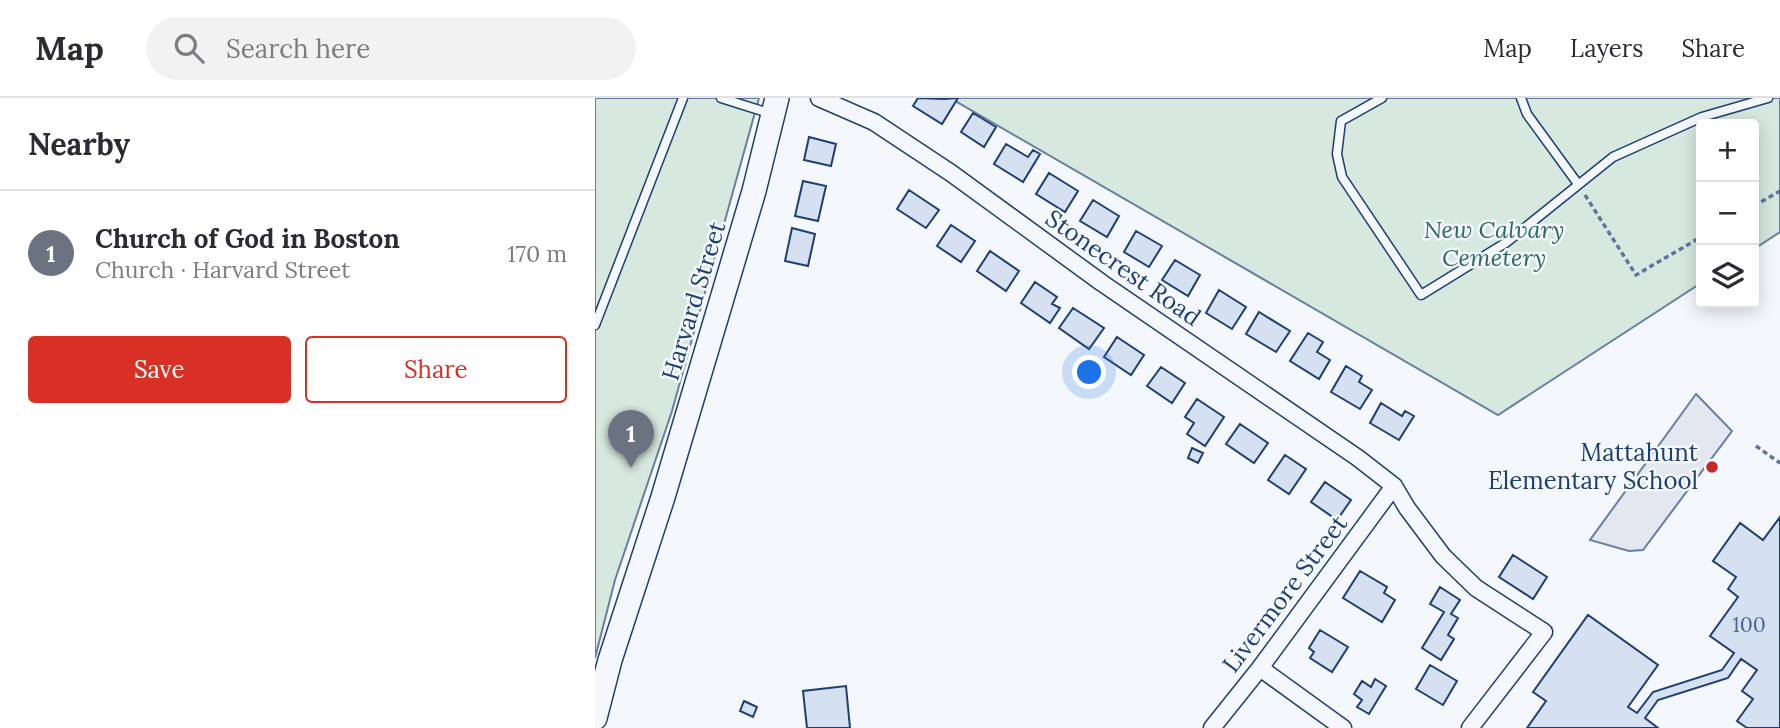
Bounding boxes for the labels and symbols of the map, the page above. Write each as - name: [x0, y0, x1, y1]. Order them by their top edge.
- street label: Stonecrest Road: [1040, 203, 1207, 333]
- park label: New Calvary Cemetery: [1424, 214, 1564, 273]
- street label: Harvard Street: [655, 217, 733, 384]
- your location: [1072, 355, 1106, 389]
- pin: 1: [608, 410, 654, 468]
- place label: Mattahunt Elementary School: [1488, 437, 1699, 496]
- marker: Mattahunt Elementary School: [1704, 459, 1720, 475]
- street label: Livermore Street: [1215, 508, 1354, 679]
- house number: 100: [1732, 611, 1766, 638]

